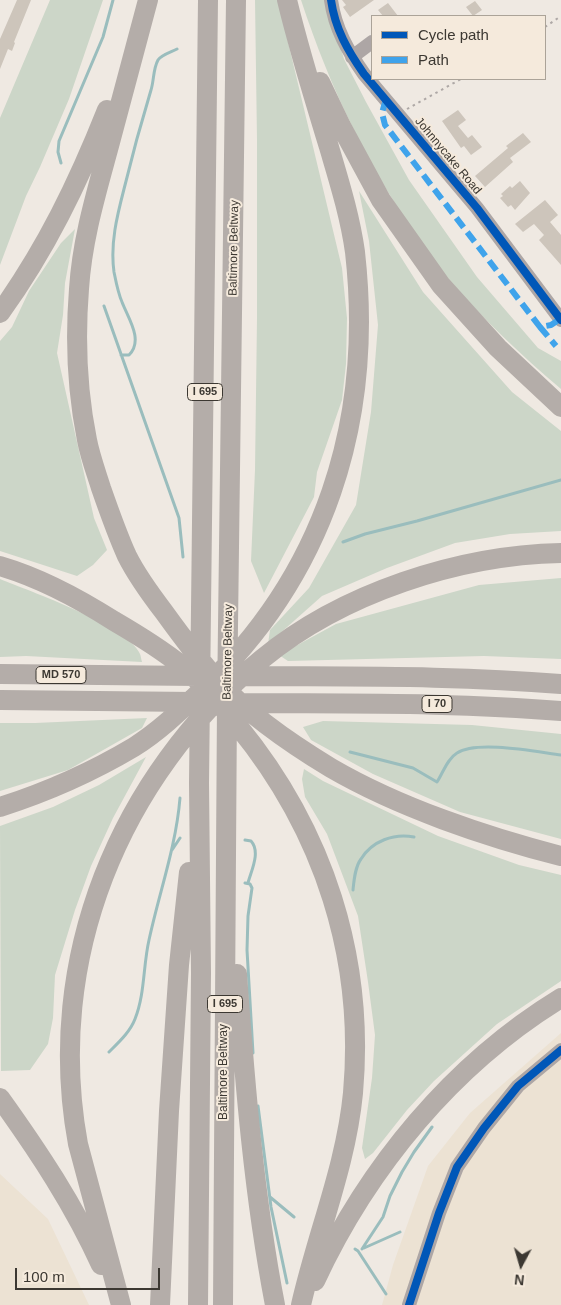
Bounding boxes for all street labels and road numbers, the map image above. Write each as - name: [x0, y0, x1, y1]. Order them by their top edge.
- street label: Johnnycake Road: [412, 115, 484, 197]
- street label: Baltimore Beltway: [226, 200, 242, 296]
- road number: I 695: [188, 384, 222, 401]
- street label: Baltimore Beltway: [220, 604, 236, 700]
- road number: MD 570: [36, 666, 86, 684]
- road number: I 70: [422, 696, 452, 712]
- road number: I 695: [208, 996, 242, 1012]
- street label: Baltimore Beltway: [217, 1024, 231, 1120]

